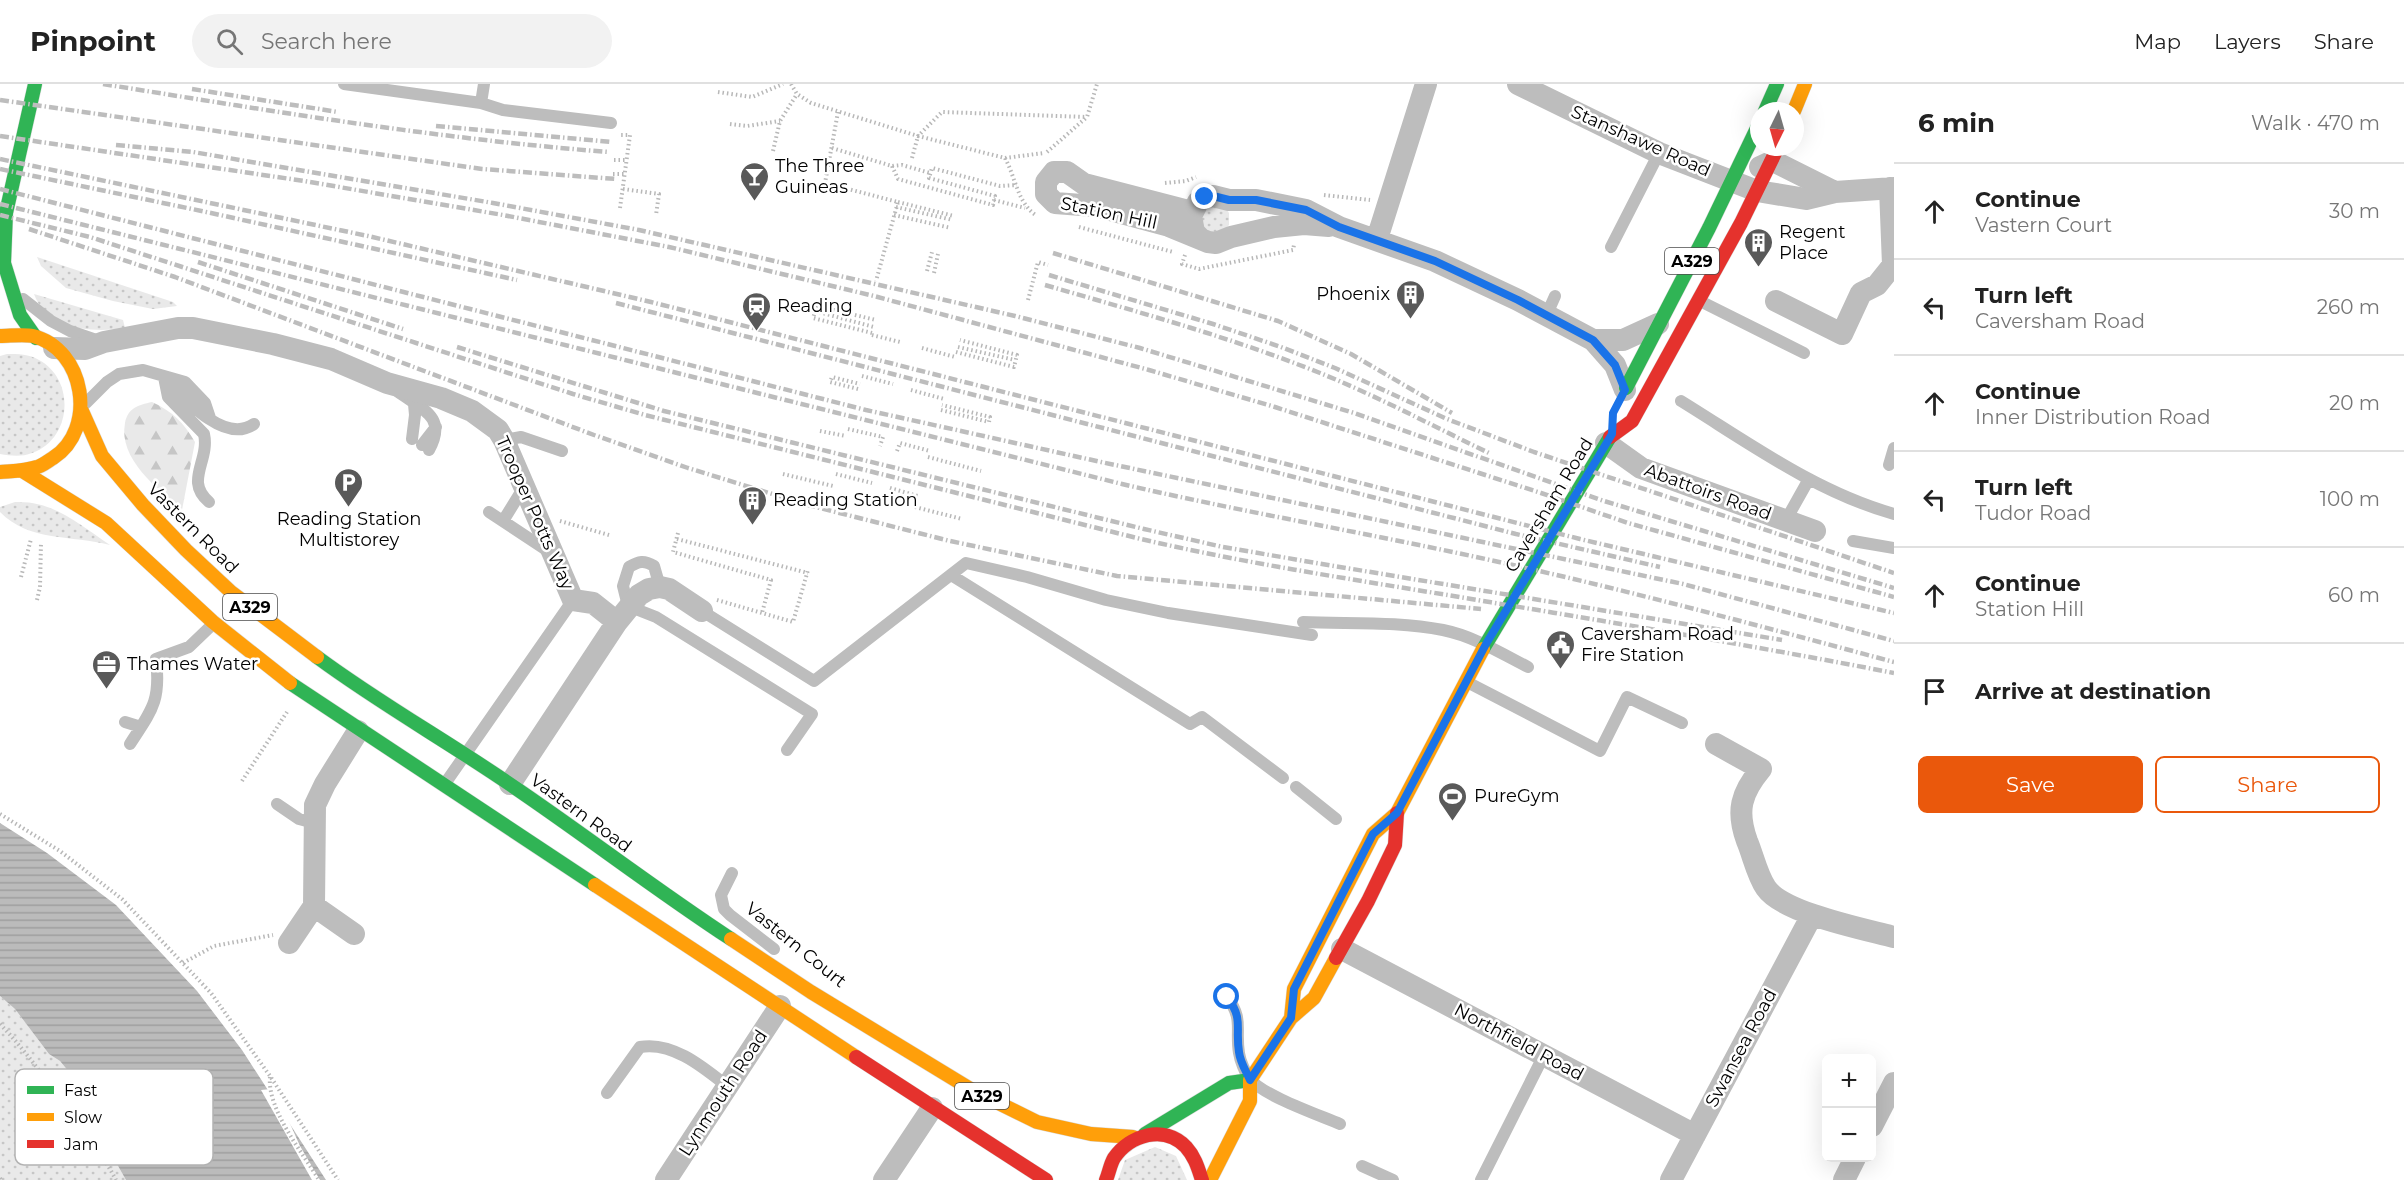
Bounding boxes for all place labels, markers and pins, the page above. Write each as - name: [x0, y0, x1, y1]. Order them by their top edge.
- place label: The Three Guineas: [775, 155, 864, 198]
- bar icon: The Three Guineas: [738, 160, 770, 202]
- place label: Regent Place: [1779, 221, 1846, 264]
- building icon: Regent Place: [1742, 226, 1774, 268]
- building icon: Phoenix: [1395, 278, 1427, 320]
- place label: Phoenix: [1316, 283, 1390, 305]
- station icon: Reading: [740, 290, 772, 332]
- place label: Reading: [777, 295, 853, 317]
- parking icon: Reading Station Multistorey: [333, 466, 365, 508]
- building icon: Reading Station: [736, 484, 768, 526]
- place label: Reading Station: [773, 489, 918, 511]
- place label: Reading Station Multistorey: [277, 508, 421, 551]
- place label: Caversham Road Fire Station: [1581, 623, 1734, 666]
- public building icon: Caversham Road Fire Station: [1544, 628, 1576, 670]
- office icon: Thames Water: [90, 648, 122, 690]
- place label: Thames Water: [127, 653, 258, 675]
- sports icon: PureGym: [1437, 780, 1469, 822]
- place label: PureGym: [1474, 785, 1560, 807]

